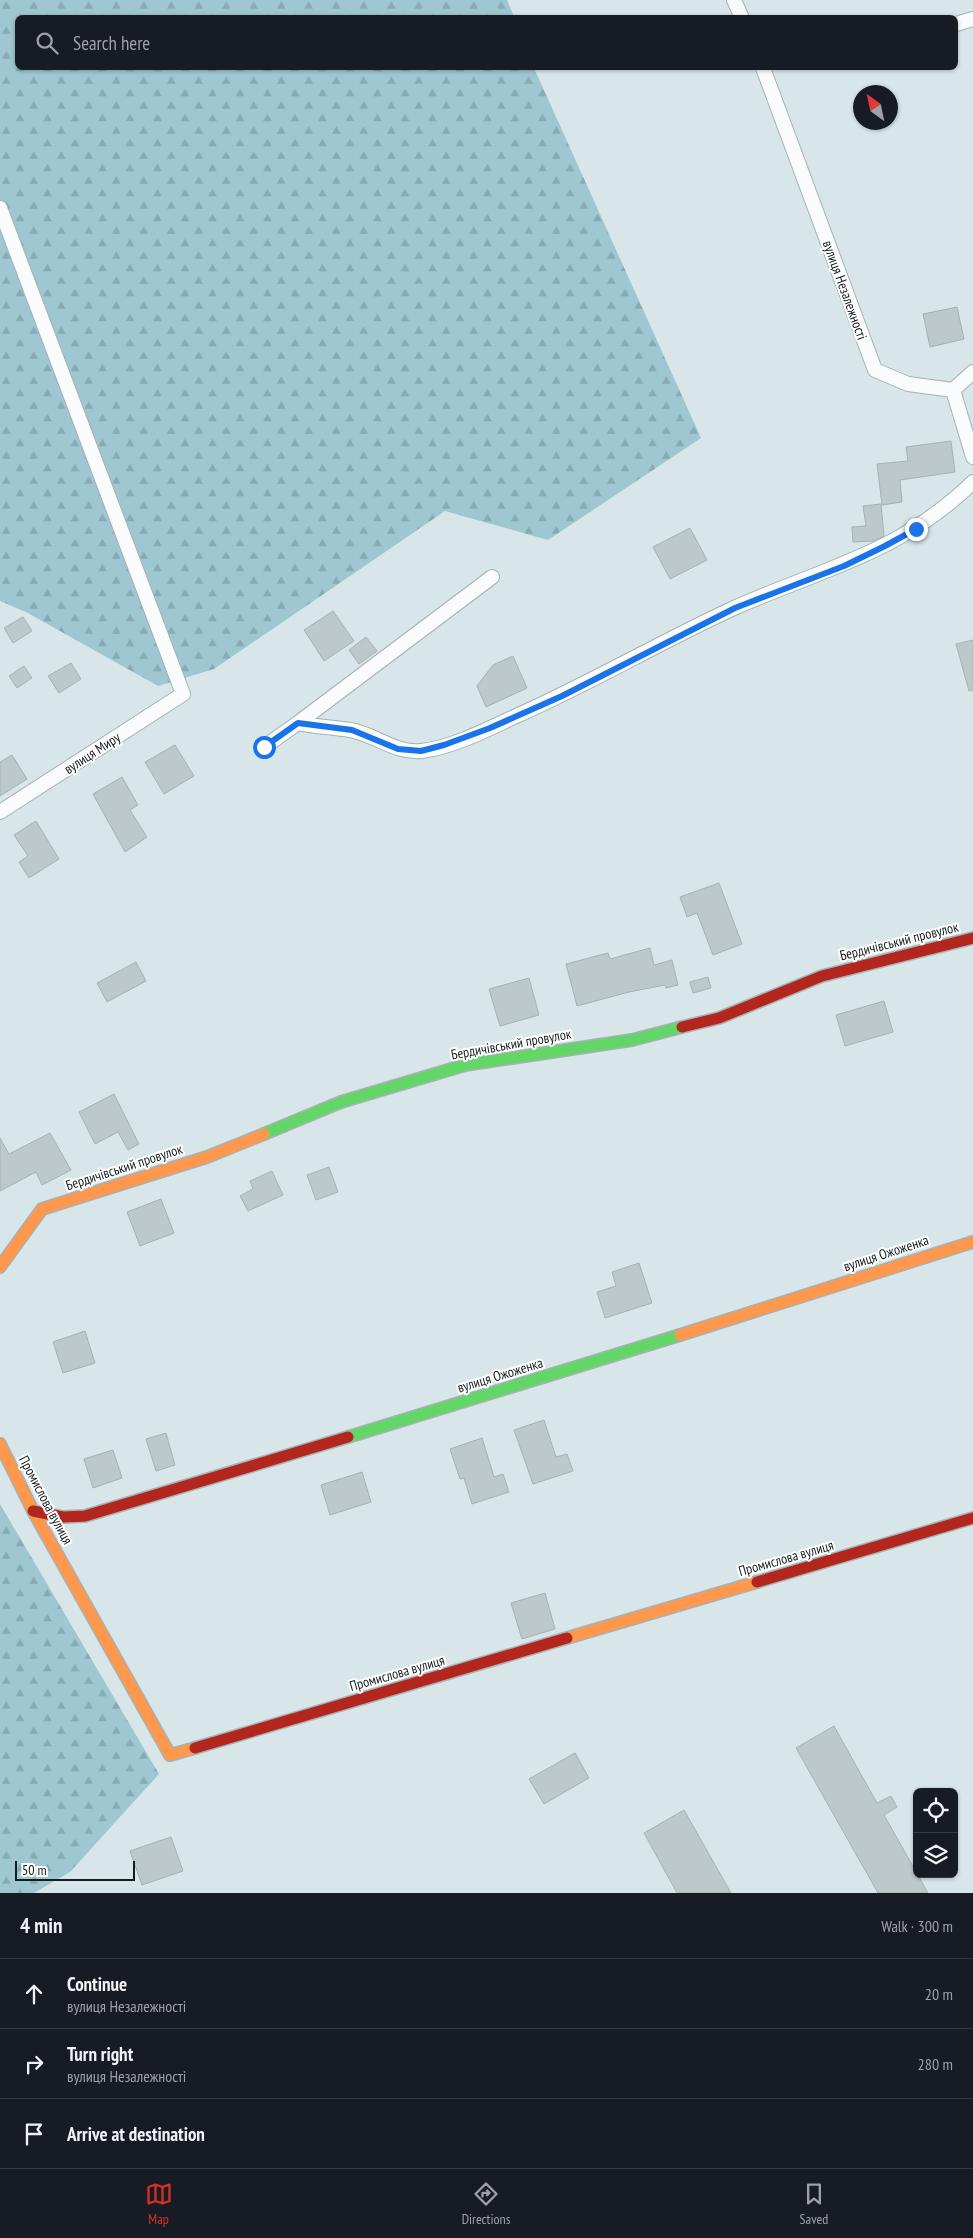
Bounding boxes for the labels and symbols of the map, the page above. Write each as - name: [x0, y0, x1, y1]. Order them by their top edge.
- north arrow: [853, 85, 898, 130]
- street label: вулиця Незалежності: [819, 238, 871, 342]
- route end: [905, 518, 928, 541]
- street label: вулиця Миру: [61, 728, 124, 778]
- route start: [253, 736, 276, 759]
- street label: Бердичівський провулок: [838, 917, 961, 964]
- street label: Бердичівський провулок: [450, 1024, 573, 1063]
- street label: Бердичівський провулок: [63, 1139, 185, 1194]
- street label: вулиця Ожоженка: [841, 1231, 931, 1275]
- street label: вулиця Ожоженка: [455, 1353, 545, 1397]
- street label: Промислова вулиця: [15, 1453, 77, 1547]
- street label: Промислова вулиця: [736, 1536, 836, 1580]
- street label: Промислова вулиця: [347, 1651, 447, 1695]
- scale bar: [15, 1858, 135, 1881]

